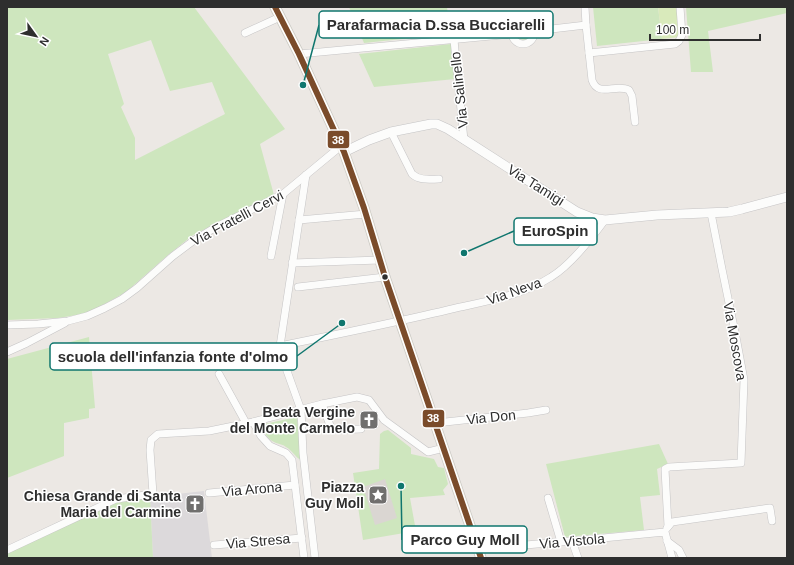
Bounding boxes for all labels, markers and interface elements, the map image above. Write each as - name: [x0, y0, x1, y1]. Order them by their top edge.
- callout: Parafarmacia D.ssa Bucciarelli: [319, 11, 553, 38]
- north arrow: [16, 16, 56, 56]
- text: Parafarmacia D.ssa Bucciarelli: [327, 16, 545, 33]
- scale bar: [650, 16, 760, 42]
- text: 100 m: [656, 23, 689, 37]
- text: N: [37, 35, 52, 48]
- street label: Via Salinello: [447, 51, 471, 129]
- line badge: 38: [327, 130, 350, 149]
- text: 38: [332, 134, 344, 146]
- street label: Via Tamigi: [505, 161, 567, 209]
- street label: Via Fratelli Cervi: [188, 187, 286, 249]
- callout: EuroSpin: [514, 218, 597, 245]
- text: EuroSpin: [522, 222, 588, 239]
- unlabelled marker: [380, 272, 390, 282]
- street label: Via Neva: [485, 274, 544, 308]
- street label: Via Moscova: [720, 300, 750, 382]
- callout: scuola dell'infanzia fonte d'olmo: [50, 343, 297, 370]
- text: scuola dell'infanzia fonte d'olmo: [58, 348, 288, 365]
- place label: Beata Vergine del Monte Carmelo: [230, 404, 355, 436]
- street label: Via Don: [466, 406, 516, 428]
- church icon: Beata Vergine del Monte Carmelo: [358, 409, 380, 431]
- line badge: 38: [422, 409, 445, 428]
- text: 38: [427, 412, 439, 424]
- street label: Via Arona: [221, 478, 283, 500]
- place label: Piazza Guy Moll: [305, 479, 364, 511]
- place icon: Piazza Guy Moll: [367, 484, 389, 506]
- place label: Chiesa Grande di Santa Maria del Carmine: [24, 488, 181, 520]
- church icon: Chiesa Grande di Santa Maria del Carmine: [184, 493, 206, 515]
- callout: Parco Guy Moll: [402, 526, 527, 553]
- street label: Via Stresa: [225, 530, 291, 552]
- street label: Via Vistola: [539, 530, 606, 552]
- text: Parco Guy Moll: [410, 531, 520, 548]

